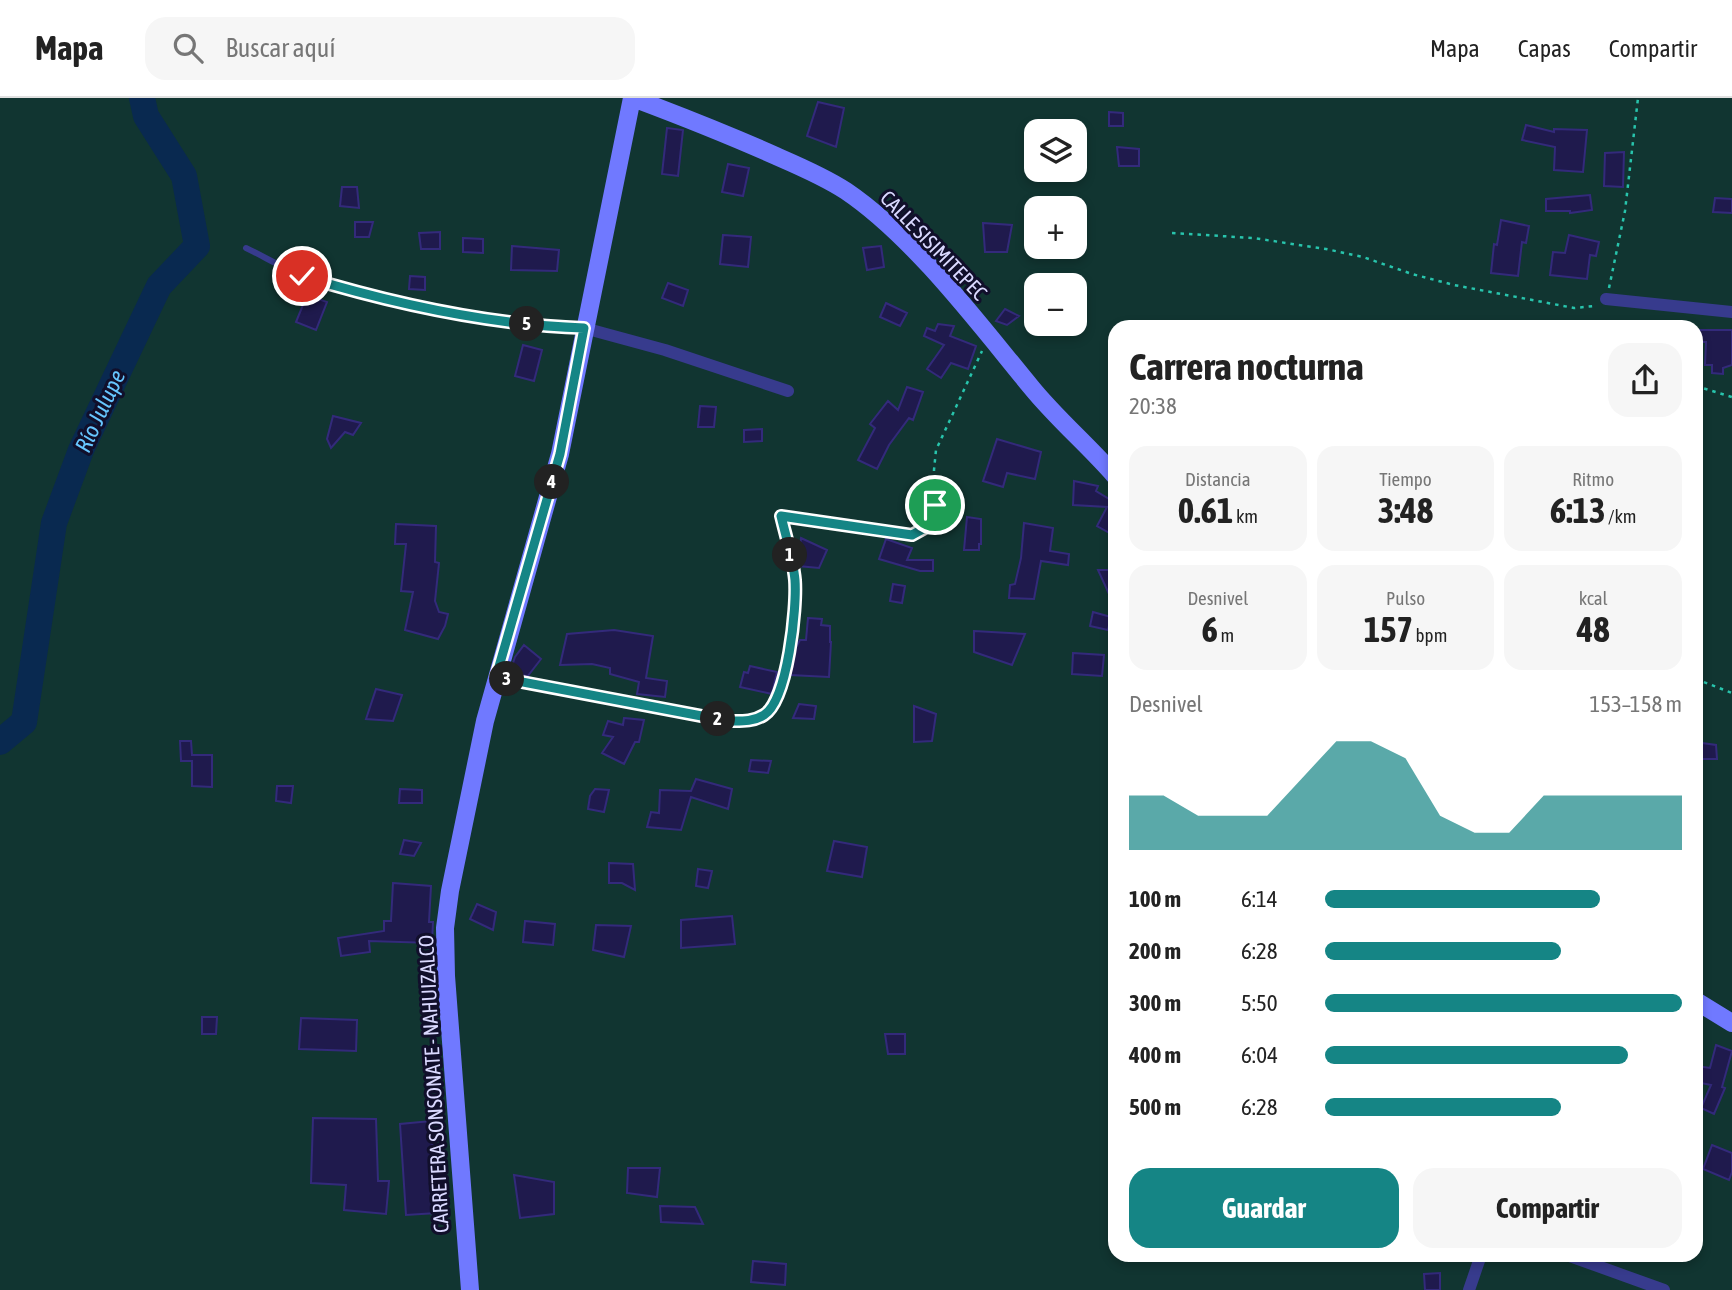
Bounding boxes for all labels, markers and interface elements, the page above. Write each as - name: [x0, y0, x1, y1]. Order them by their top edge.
- search box: [145, 17, 635, 80]
- text: Mapa: [35, 29, 103, 67]
- icon: search: [169, 29, 207, 67]
- text: Buscar aquí: [225, 33, 335, 63]
- text: Mapa: [1430, 35, 1480, 62]
- text: Capas: [1518, 35, 1571, 62]
- text: Compartir: [1609, 35, 1697, 62]
- map controls: [1024, 119, 1087, 336]
- button: layers: [1024, 119, 1087, 182]
- street label: CALLE SISIMITEPEC: [876, 185, 992, 305]
- button: +: [1024, 196, 1087, 259]
- pin: [272, 246, 332, 306]
- icon: check: [283, 257, 321, 295]
- button: −: [1024, 273, 1087, 336]
- pin: 5: [510, 306, 544, 342]
- text: 5: [522, 312, 531, 334]
- button: share: [1608, 343, 1682, 417]
- text: Carrera nocturna: [1129, 345, 1364, 388]
- water label: Río Julupe: [70, 366, 130, 456]
- text: 20:38: [1129, 393, 1177, 419]
- pin: 4: [534, 464, 570, 500]
- text: Distancia: [1185, 468, 1251, 490]
- text: Tiempo: [1379, 468, 1432, 490]
- text: Ritmo: [1572, 468, 1614, 490]
- text: 4: [547, 470, 556, 492]
- pin: [905, 475, 965, 535]
- icon: arrive: [916, 486, 954, 524]
- text: 0.61: [1178, 490, 1233, 530]
- text: 3:48: [1378, 490, 1433, 530]
- text: 6:13: [1550, 490, 1605, 530]
- text: km: [1233, 505, 1258, 527]
- text: /km: [1605, 505, 1637, 527]
- pin: 1: [772, 538, 808, 573]
- text: 1: [785, 543, 794, 565]
- text: Desnivel: [1187, 587, 1248, 609]
- text: Pulso: [1386, 587, 1425, 609]
- text: kcal: [1579, 587, 1608, 609]
- text: 6: [1201, 609, 1218, 649]
- text: 157: [1364, 609, 1413, 649]
- text: 48: [1577, 609, 1610, 649]
- text: m: [1218, 624, 1234, 646]
- text: bpm: [1413, 624, 1447, 646]
- pin: 3: [490, 662, 524, 696]
- text: 3: [502, 667, 511, 689]
- text: Desnivel: [1129, 691, 1203, 717]
- text: 153–158 m: [1589, 691, 1682, 717]
- pin: 2: [700, 702, 736, 736]
- text: 2: [713, 707, 722, 729]
- text: 100 m: [1129, 886, 1181, 912]
- text: 6:14: [1241, 886, 1278, 912]
- street label: CARRETERA SONSONATE - NAHUIZALCO: [413, 934, 453, 1234]
- text: 200 m: [1129, 938, 1181, 964]
- text: 6:28: [1241, 938, 1278, 964]
- text: 300 m: [1129, 990, 1181, 1016]
- text: 5:50: [1241, 990, 1278, 1016]
- text: 400 m: [1129, 1042, 1181, 1068]
- text: 6:04: [1241, 1042, 1278, 1068]
- text: 500 m: [1129, 1094, 1181, 1120]
- text: 6:28: [1241, 1094, 1278, 1120]
- button: Guardar: [1129, 1168, 1399, 1248]
- button: Compartir: [1413, 1168, 1682, 1248]

